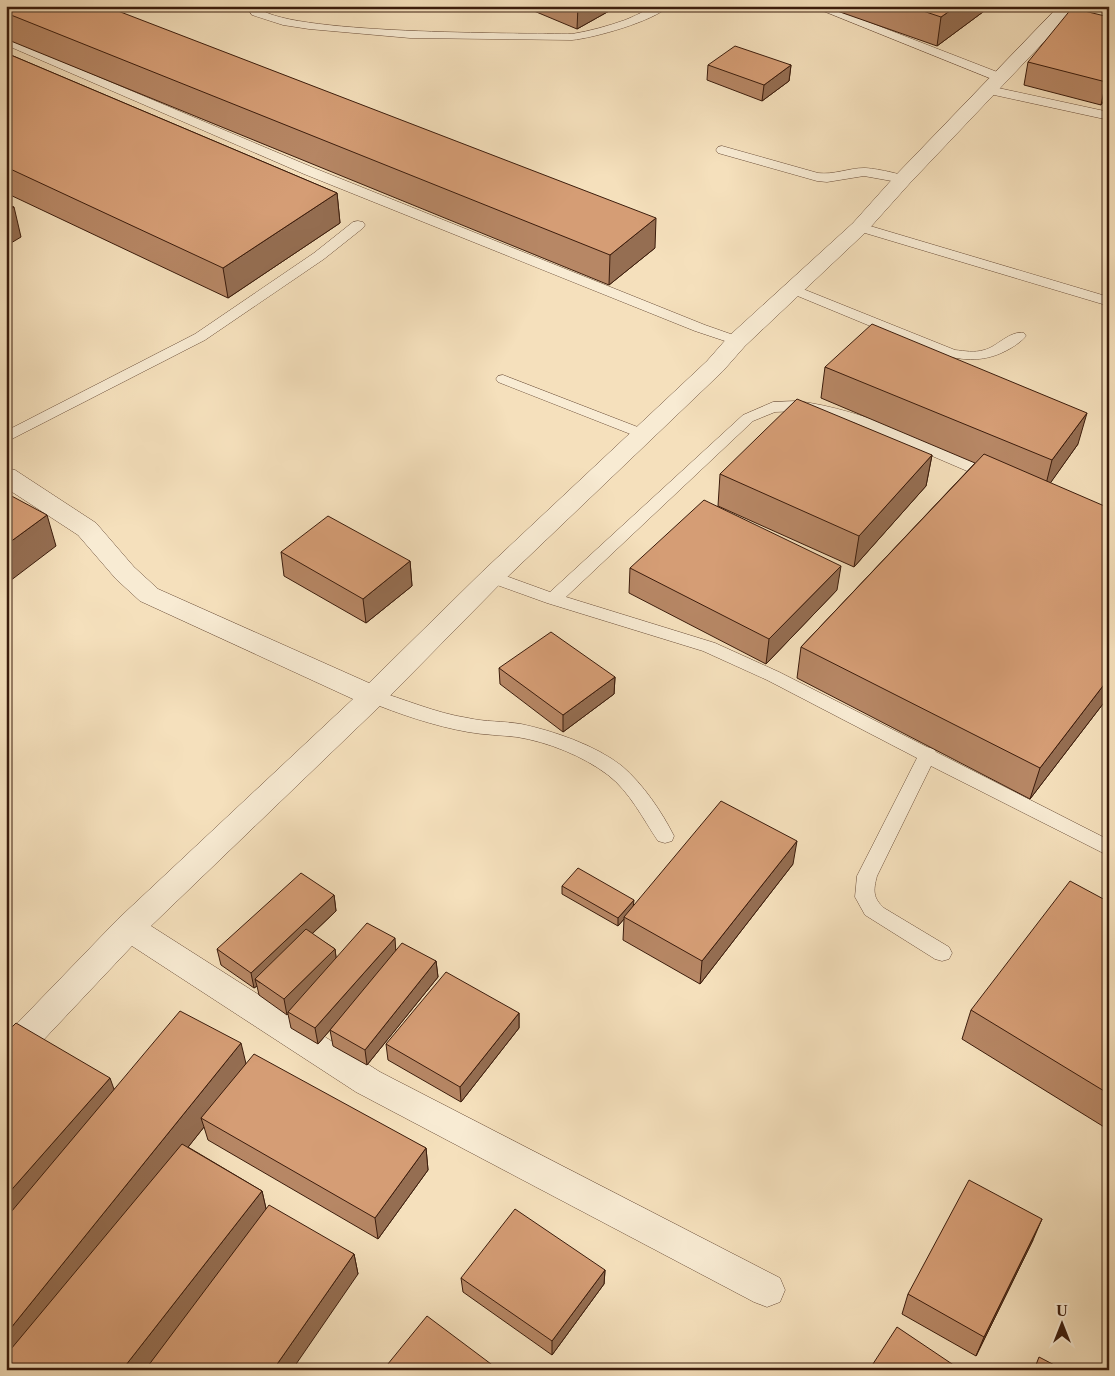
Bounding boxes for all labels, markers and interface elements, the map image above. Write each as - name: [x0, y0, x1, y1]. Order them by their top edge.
- north arrow: [1038, 1298, 1088, 1348]
- text: U: [1056, 1302, 1068, 1320]

